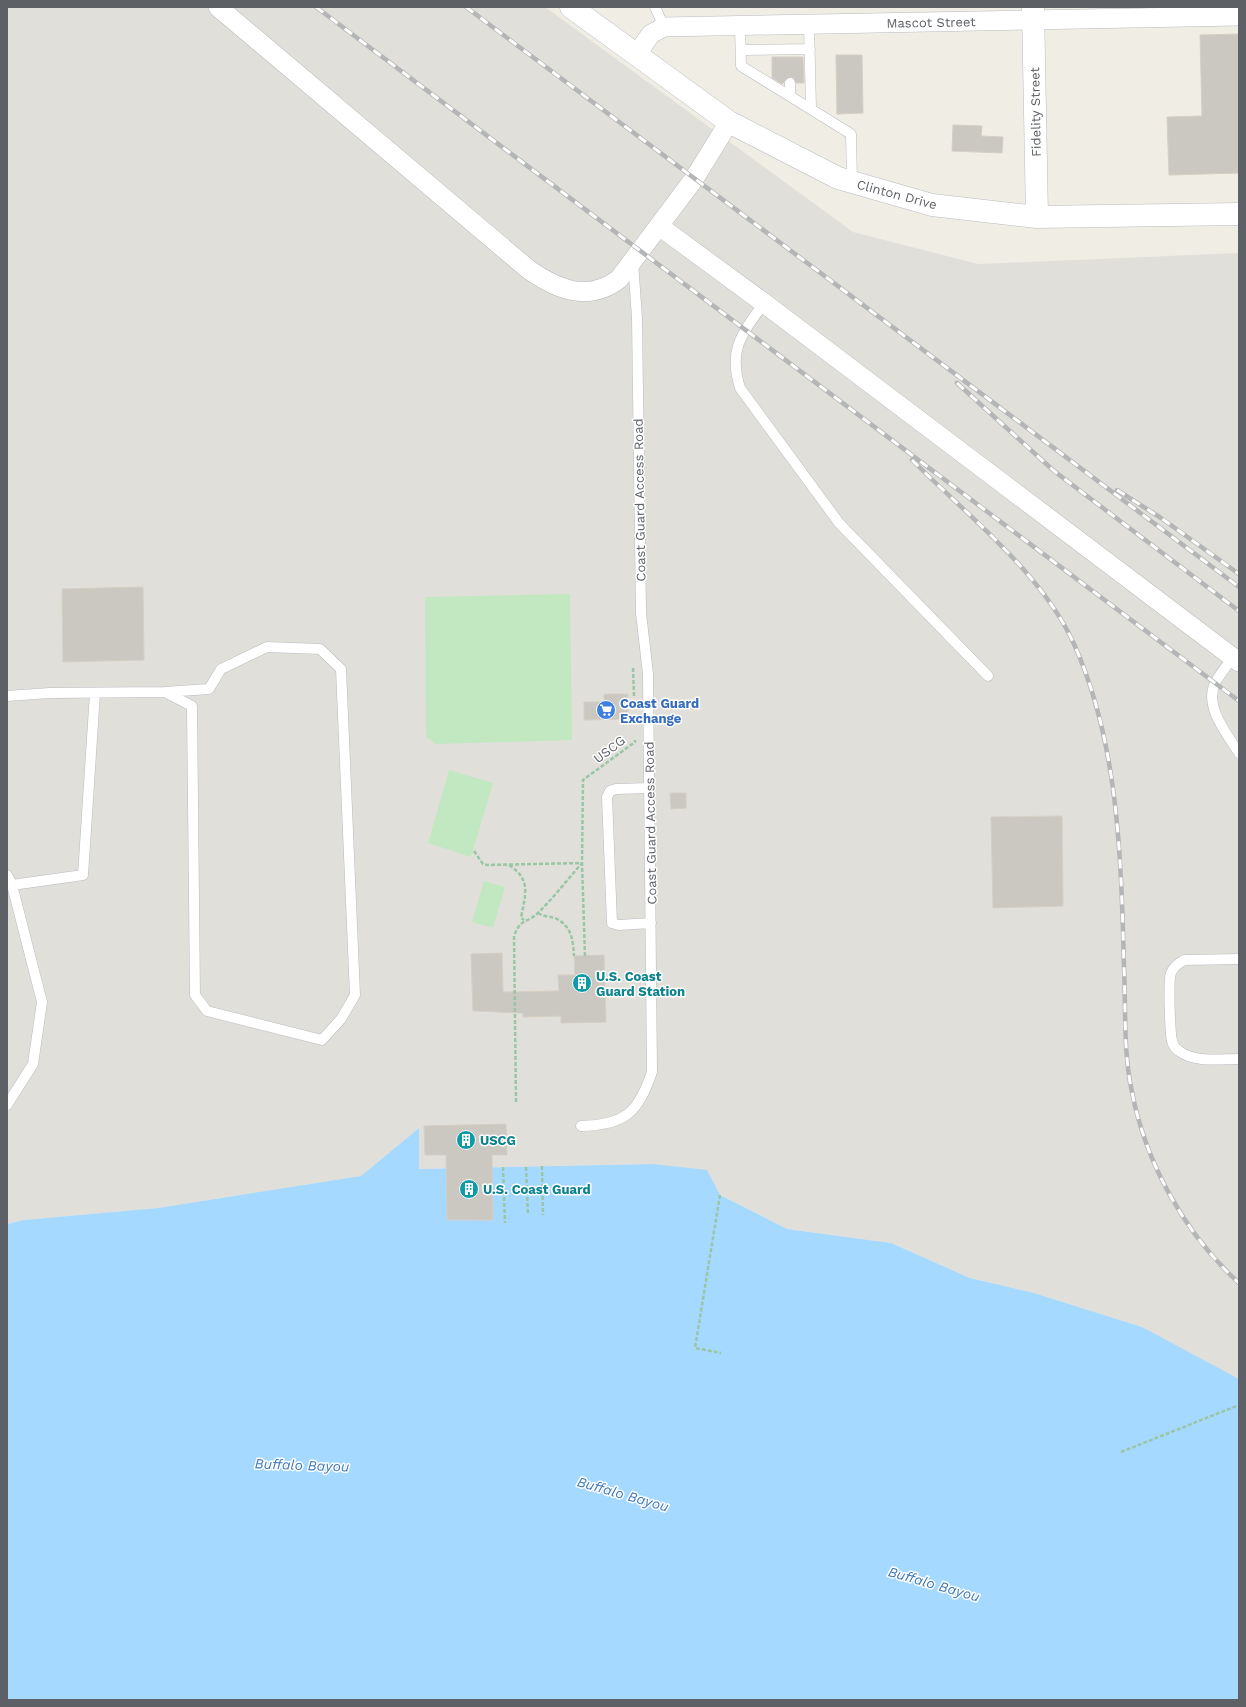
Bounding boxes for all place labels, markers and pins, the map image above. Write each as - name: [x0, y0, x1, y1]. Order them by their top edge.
- place label: Coast Guard Exchange: [620, 696, 699, 726]
- supermarket icon: Coast Guard Exchange: [595, 699, 617, 721]
- place label: U.S. Coast Guard Station: [596, 969, 685, 999]
- building icon: U.S. Coast Guard Station: [571, 972, 593, 994]
- building icon: USCG: [455, 1129, 477, 1151]
- place label: USCG: [480, 1133, 516, 1148]
- building icon: U.S. Coast Guard: [458, 1178, 480, 1200]
- place label: U.S. Coast Guard: [483, 1182, 591, 1197]

